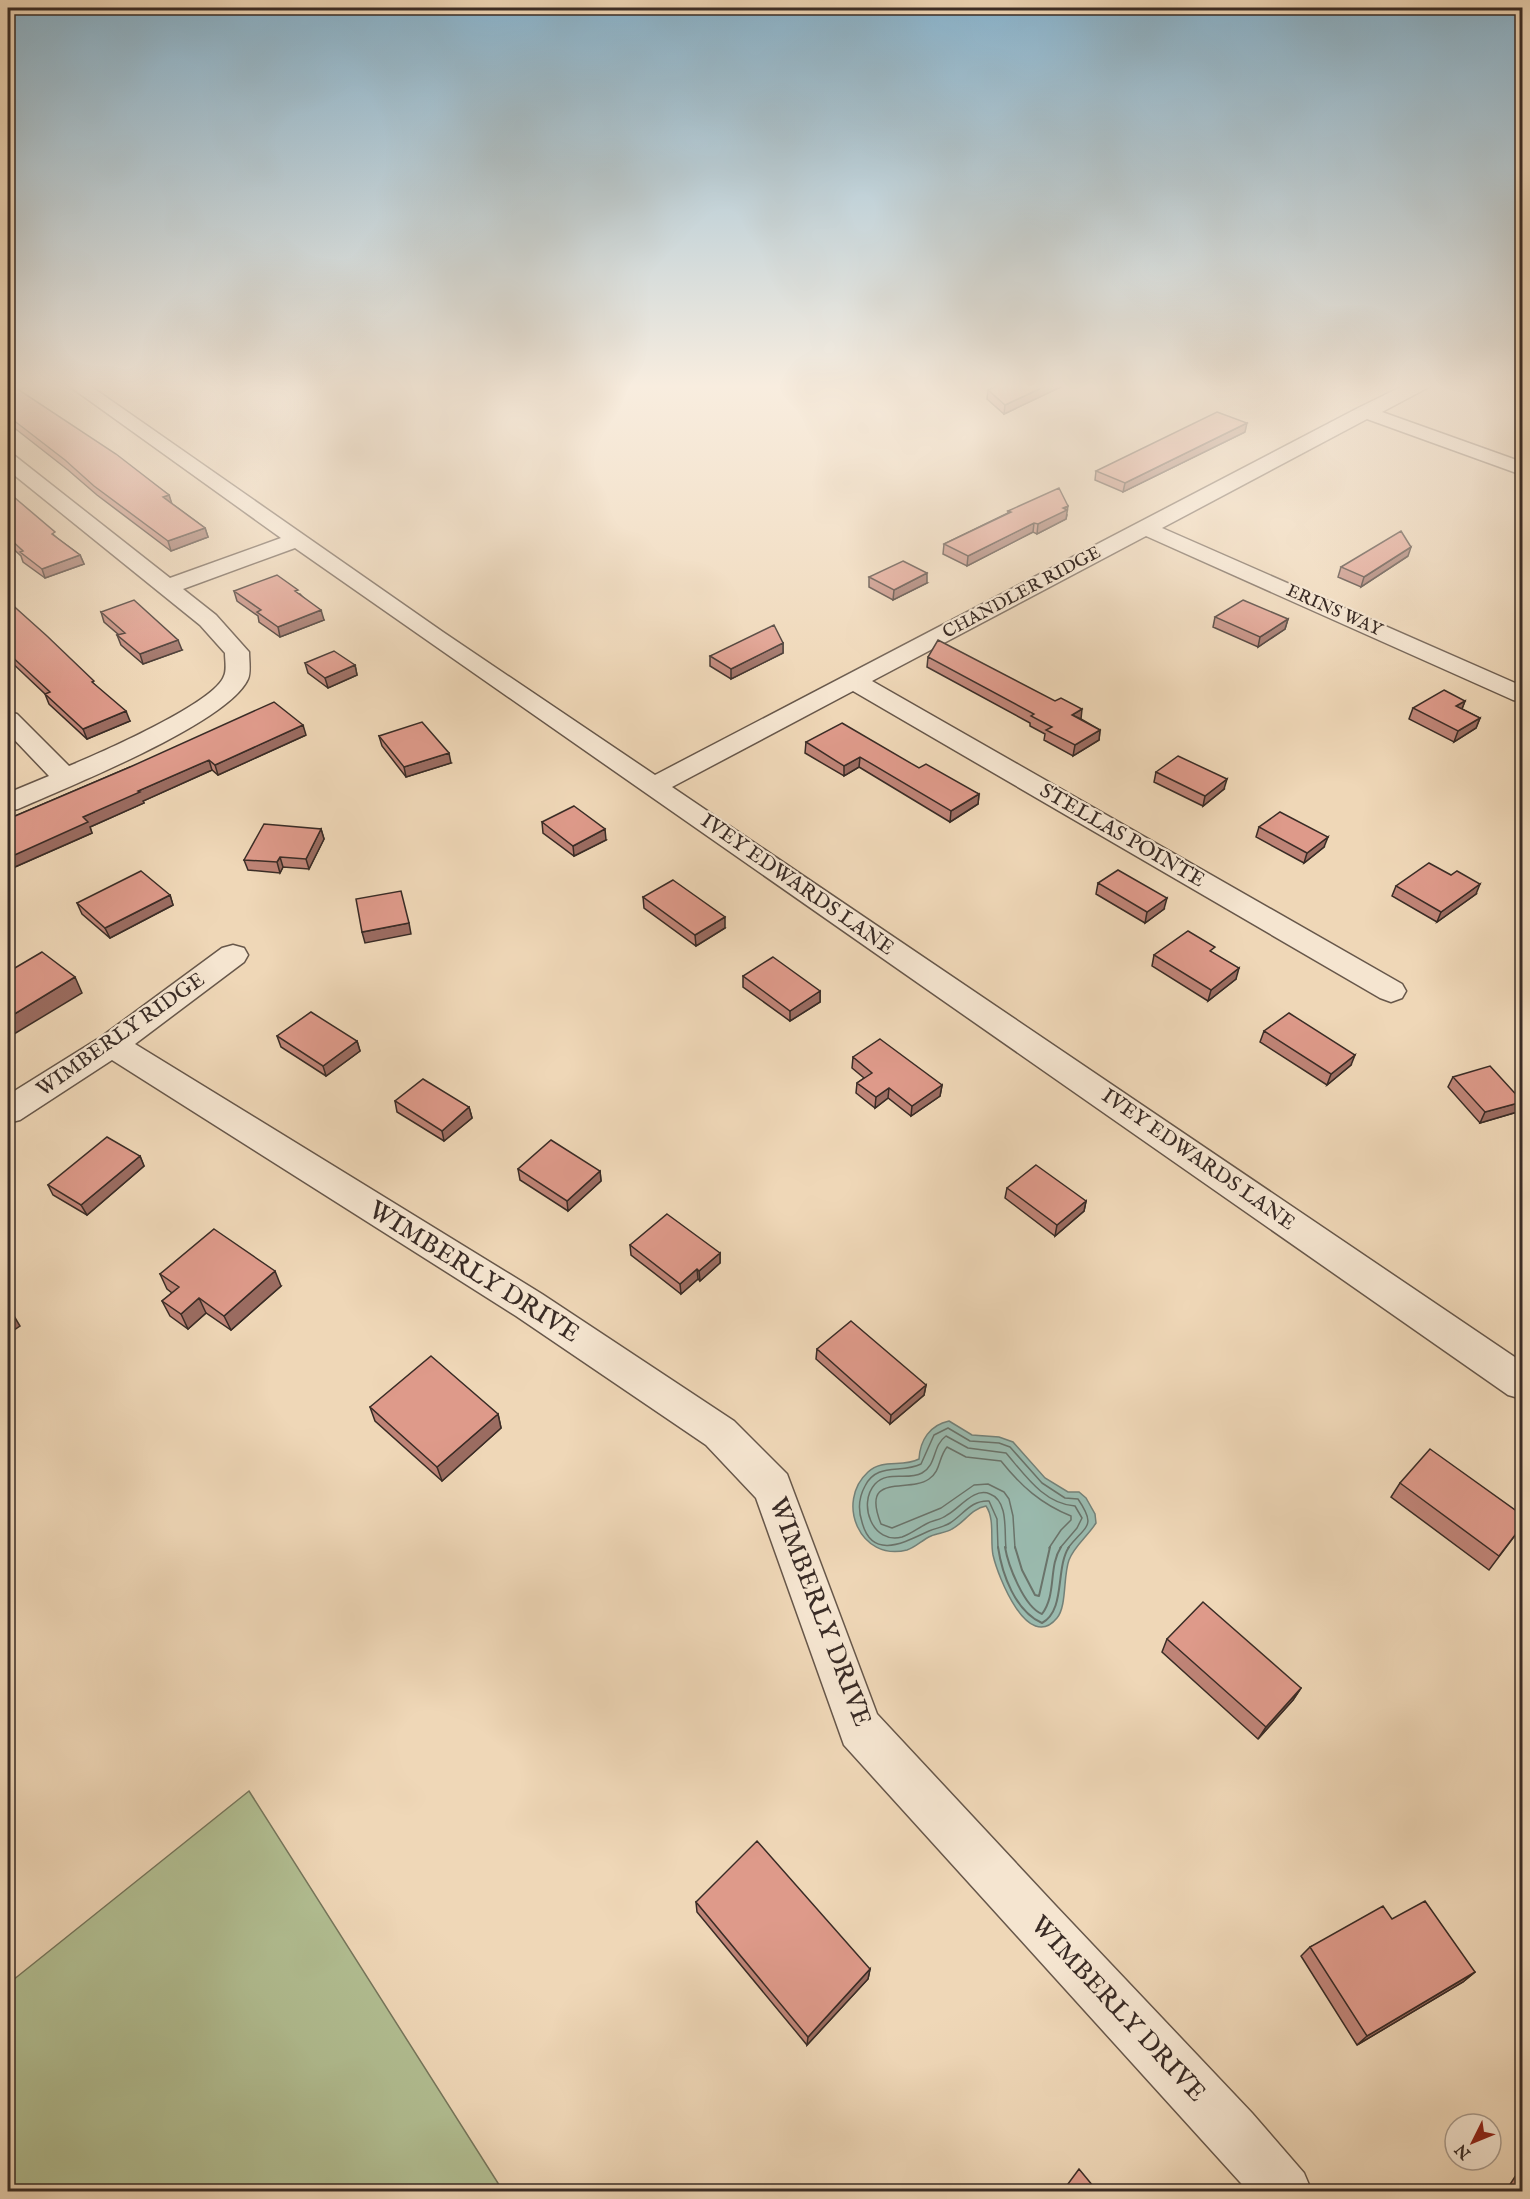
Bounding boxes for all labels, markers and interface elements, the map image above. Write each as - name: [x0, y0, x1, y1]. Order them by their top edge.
- street label: CHANDLER RIDGE: [939, 542, 1105, 644]
- street label: ERINS WAY: [1282, 580, 1386, 643]
- street label: STELLAS POINTE: [1035, 778, 1209, 894]
- street label: IVEY EDWARDS LANE: [695, 808, 899, 962]
- street label: WIMBERLY RIDGE: [32, 967, 210, 1103]
- street label: IVEY EDWARDS LANE: [1096, 1083, 1300, 1237]
- street label: WIMBERLY DRIVE: [362, 1194, 586, 1350]
- street label: WIMBERLY DRIVE: [761, 1493, 879, 1731]
- street label: WIMBERLY DRIVE: [1023, 1909, 1213, 2109]
- north arrow: [1443, 2112, 1503, 2172]
- text: N: [1451, 2139, 1476, 2163]

